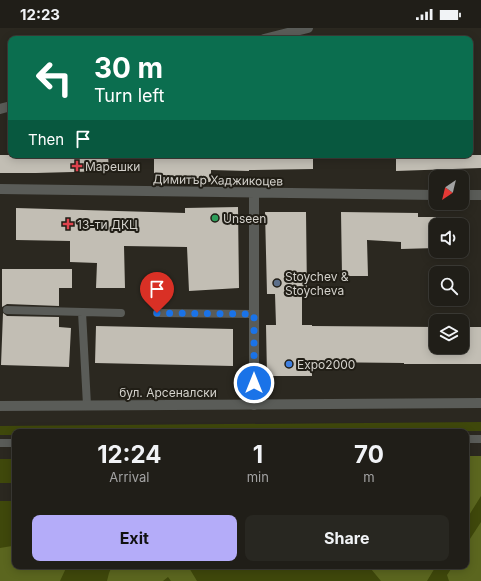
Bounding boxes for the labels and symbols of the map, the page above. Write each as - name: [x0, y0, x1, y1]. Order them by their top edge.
- place label: Марешки: [85, 159, 140, 174]
- marker: Марешки: [72, 161, 82, 171]
- north arrow: [429, 170, 469, 210]
- street label: Димитър Хаджикоцев: [153, 171, 284, 189]
- place label: Unseen: [223, 211, 266, 226]
- marker: Unseen: [210, 213, 220, 223]
- place label: 13-ти ДКЦ: [77, 217, 138, 232]
- marker: 13-ти ДКЦ: [62, 218, 74, 230]
- place label: Stoychev & Stoycheva: [285, 269, 349, 298]
- pin: [140, 272, 174, 313]
- marker: Stoychev & Stoycheva: [272, 278, 282, 288]
- place label: Expo2000: [297, 357, 355, 372]
- marker: Expo2000: [284, 359, 294, 369]
- position arrow: [233, 362, 275, 404]
- street label: бул. Арсеналски: [119, 385, 217, 400]

